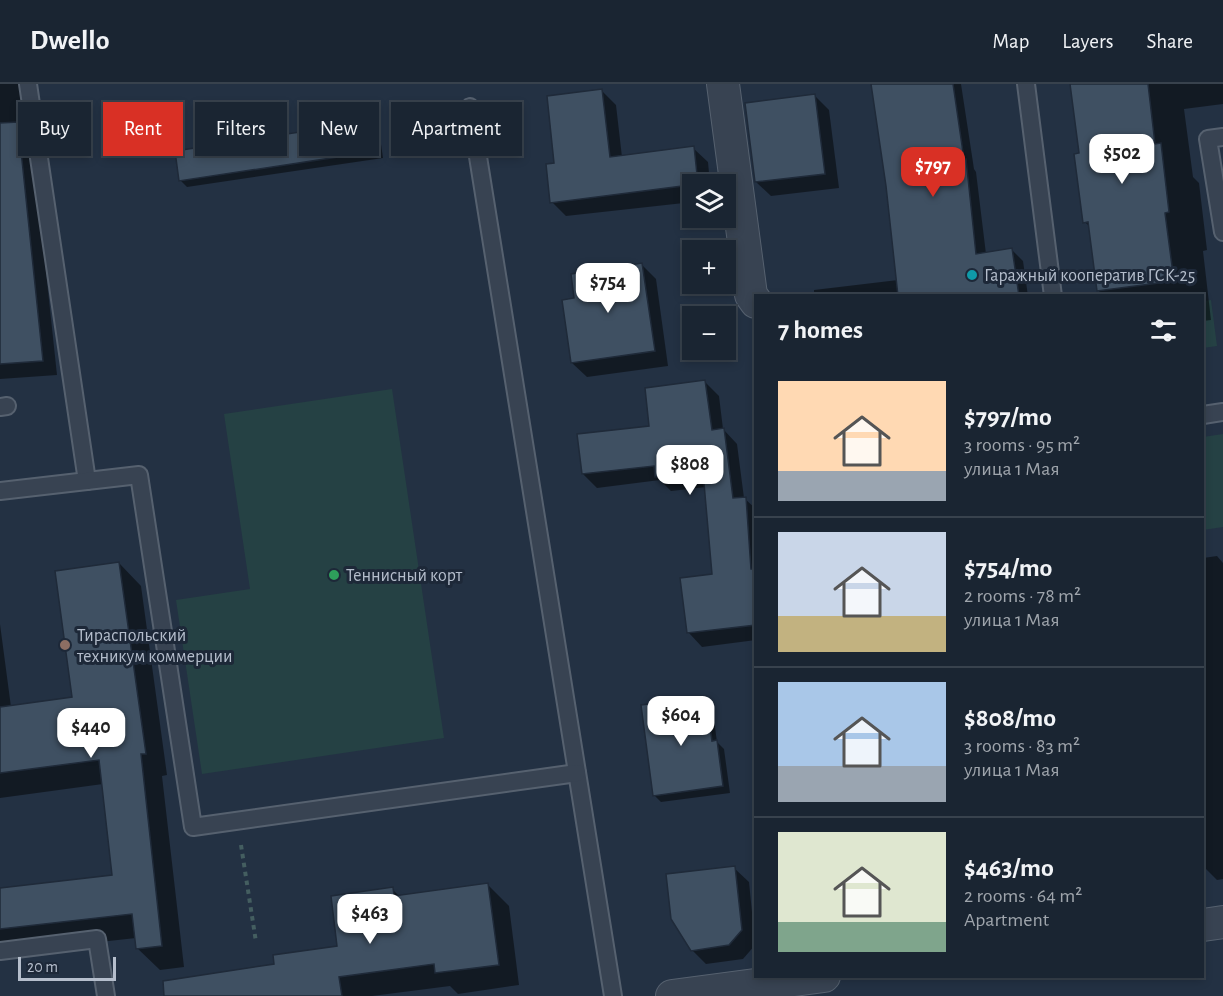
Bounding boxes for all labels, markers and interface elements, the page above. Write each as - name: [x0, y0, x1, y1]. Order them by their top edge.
- text: Dwello: [30, 27, 109, 55]
- text: Map: [993, 31, 1029, 52]
- text: Layers: [1062, 31, 1113, 52]
- text: Share: [1146, 31, 1193, 52]
- chip: Buy: [18, 102, 91, 156]
- chip: Rent: [103, 102, 183, 156]
- chip: Filters: [195, 102, 287, 156]
- chip: New: [299, 102, 379, 156]
- chip: Apartment: [391, 102, 522, 156]
- pin: $502: [1086, 134, 1158, 185]
- text: $502: [1103, 143, 1141, 163]
- pin: $797: [897, 147, 969, 198]
- text: $797: [915, 156, 951, 176]
- map controls: [682, 174, 736, 360]
- button: layers: [682, 174, 736, 228]
- button: +: [682, 240, 736, 294]
- pin: $754: [572, 263, 644, 314]
- place label: Гаражный кооператив ГСК-25: [984, 267, 1195, 285]
- marker: Гаражный кооператив ГСК-25: [965, 268, 979, 282]
- text: $754: [590, 272, 626, 292]
- button: −: [682, 306, 736, 360]
- icon: filters: [1147, 314, 1180, 347]
- text: 7 homes: [778, 317, 863, 343]
- text: $797/mo: [964, 404, 1052, 430]
- icon: home: [826, 405, 898, 477]
- text: 3 rooms · 95 m²: [964, 435, 1080, 455]
- pin: $808: [654, 445, 726, 496]
- text: $808: [670, 454, 710, 474]
- text: улица 1 Мая: [964, 459, 1060, 479]
- text: $754/mo: [964, 555, 1052, 581]
- icon: home: [826, 556, 898, 628]
- place label: Теннисный корт: [346, 567, 463, 585]
- marker: Теннисный корт: [327, 568, 341, 582]
- text: 2 rooms · 78 m²: [964, 586, 1081, 606]
- text: улица 1 Мая: [964, 610, 1060, 630]
- place label: Тираспольский техникум коммерции: [76, 627, 233, 666]
- marker: Тираспольский техникум коммерции: [58, 638, 72, 652]
- pin: $604: [645, 696, 717, 747]
- text: $604: [661, 705, 701, 725]
- text: $808/mo: [964, 705, 1056, 731]
- icon: home: [826, 706, 898, 778]
- pin: $440: [55, 708, 127, 759]
- text: $440: [71, 717, 111, 737]
- text: 3 rooms · 83 m²: [964, 736, 1080, 756]
- text: улица 1 Мая: [964, 760, 1060, 780]
- text: $463/mo: [964, 855, 1054, 881]
- icon: home: [826, 856, 898, 928]
- text: 2 rooms · 64 m²: [964, 886, 1082, 906]
- pin: $463: [334, 894, 406, 945]
- text: $463: [351, 903, 389, 923]
- text: Apartment: [964, 910, 1049, 930]
- scale bar: [18, 954, 116, 982]
- text: 20 m: [27, 959, 58, 975]

